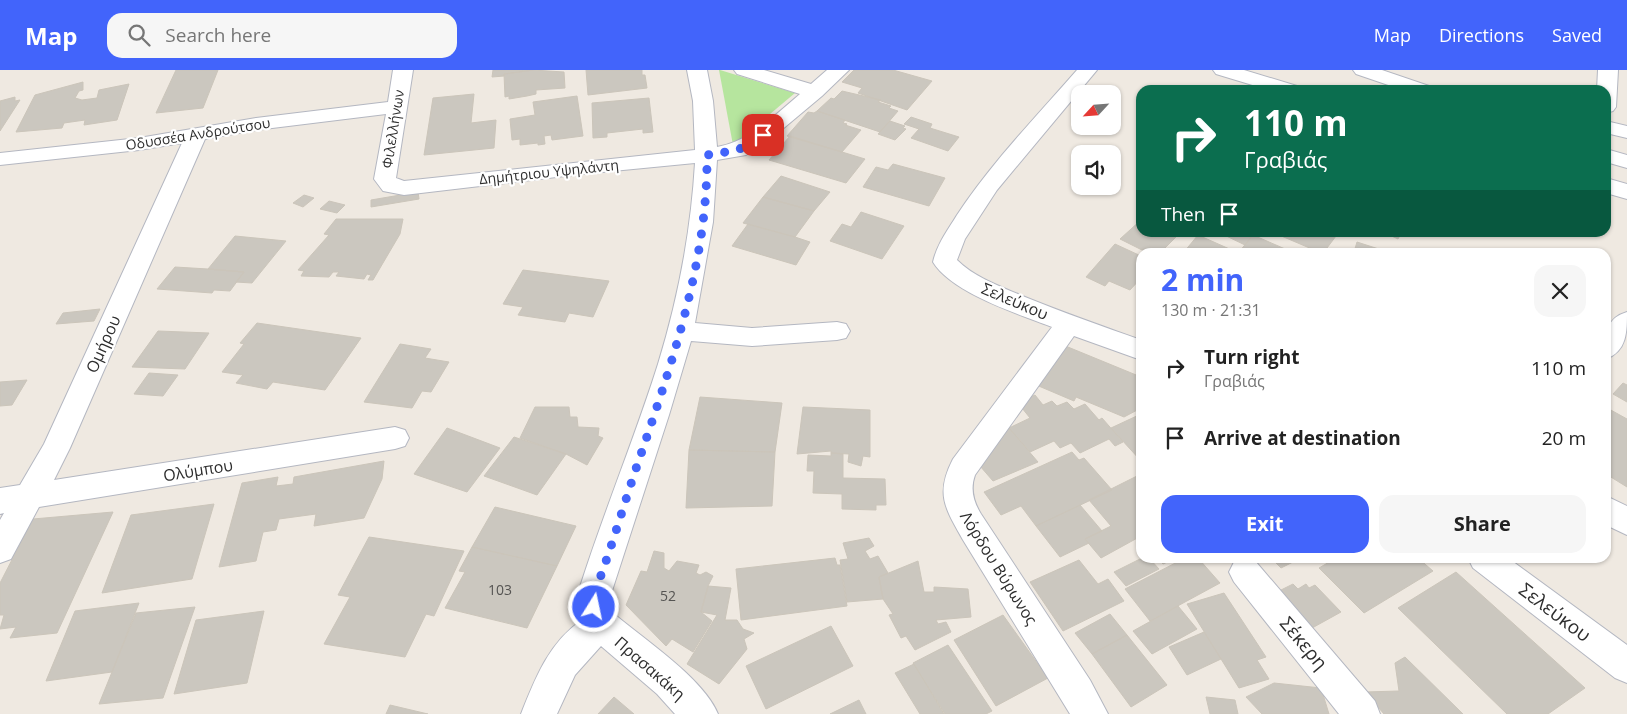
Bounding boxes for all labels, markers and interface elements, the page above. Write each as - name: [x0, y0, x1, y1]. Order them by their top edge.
- search box: [107, 13, 457, 58]
- text: Map: [25, 19, 77, 52]
- icon: search: [125, 21, 153, 49]
- text: Search here: [165, 22, 271, 48]
- text: Map: [1374, 23, 1411, 47]
- text: Directions: [1439, 23, 1524, 47]
- text: Saved: [1552, 23, 1602, 47]
- north arrow: [1071, 85, 1121, 135]
- map controls: [1071, 85, 1121, 195]
- street label: Φιλελλήνων: [377, 88, 408, 170]
- text: 110 m: [1244, 99, 1348, 146]
- icon: right: [1161, 105, 1226, 170]
- street label: Οδυσσέα Ανδρούτσου: [124, 113, 272, 154]
- pin: [742, 114, 784, 156]
- icon: arrive: [749, 121, 777, 149]
- text: Γραβιάς: [1244, 144, 1327, 174]
- button: sound: [1071, 145, 1121, 195]
- street label: Δημήτριου Υψηλάντη: [478, 155, 620, 188]
- icon: arrive: [1215, 200, 1243, 228]
- text: Then: [1161, 201, 1205, 227]
- text: 2 min: [1161, 259, 1244, 300]
- button: close: [1534, 265, 1586, 317]
- street label: Σελεύκου: [978, 277, 1052, 325]
- text: 130 m · 21:31: [1161, 299, 1261, 321]
- street label: Ομήρου: [81, 312, 125, 376]
- text: Turn right: [1204, 344, 1299, 370]
- icon: right: [1161, 354, 1189, 382]
- text: 110 m: [1531, 355, 1586, 381]
- text: Γραβιάς: [1204, 370, 1265, 392]
- icon: arrive: [1161, 424, 1189, 452]
- text: Arrive at destination: [1204, 425, 1401, 451]
- text: 20 m: [1542, 425, 1586, 451]
- street label: Ολύμπου: [161, 454, 235, 486]
- button: Exit: [1161, 495, 1369, 553]
- button: Share: [1379, 495, 1586, 553]
- street label: Λόρδου Βύρωνος: [955, 507, 1043, 629]
- street label: Σελεύκου: [1514, 576, 1596, 648]
- house number: 103: [488, 580, 512, 599]
- position arrow: [567, 580, 619, 632]
- house number: 52: [660, 586, 676, 605]
- street label: Σέκερη: [1274, 611, 1334, 675]
- street label: Πρασακάκη: [610, 631, 690, 705]

